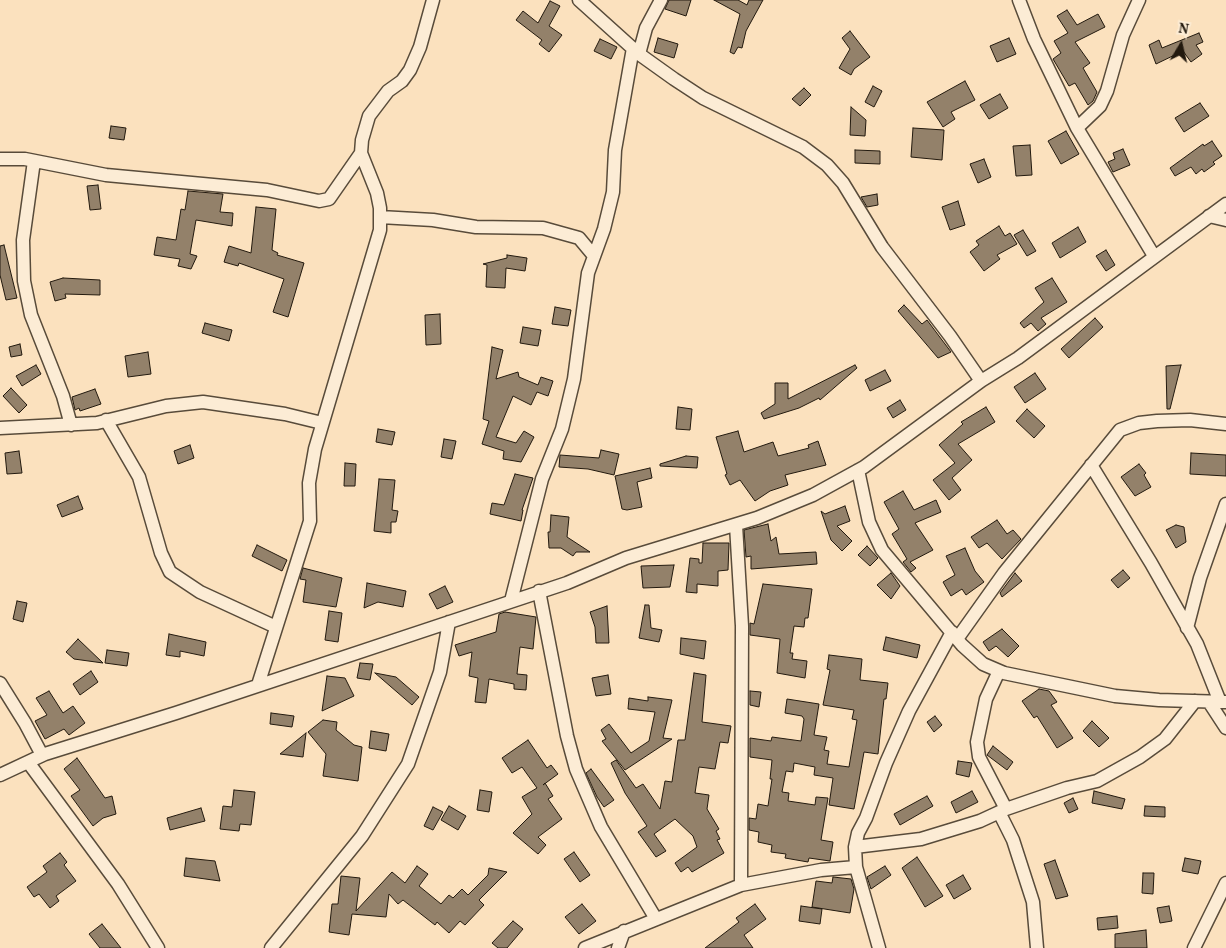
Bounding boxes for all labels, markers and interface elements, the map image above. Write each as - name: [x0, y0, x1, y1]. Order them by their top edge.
- north arrow: [1156, 20, 1206, 70]
- text: N: [1177, 20, 1190, 40]

